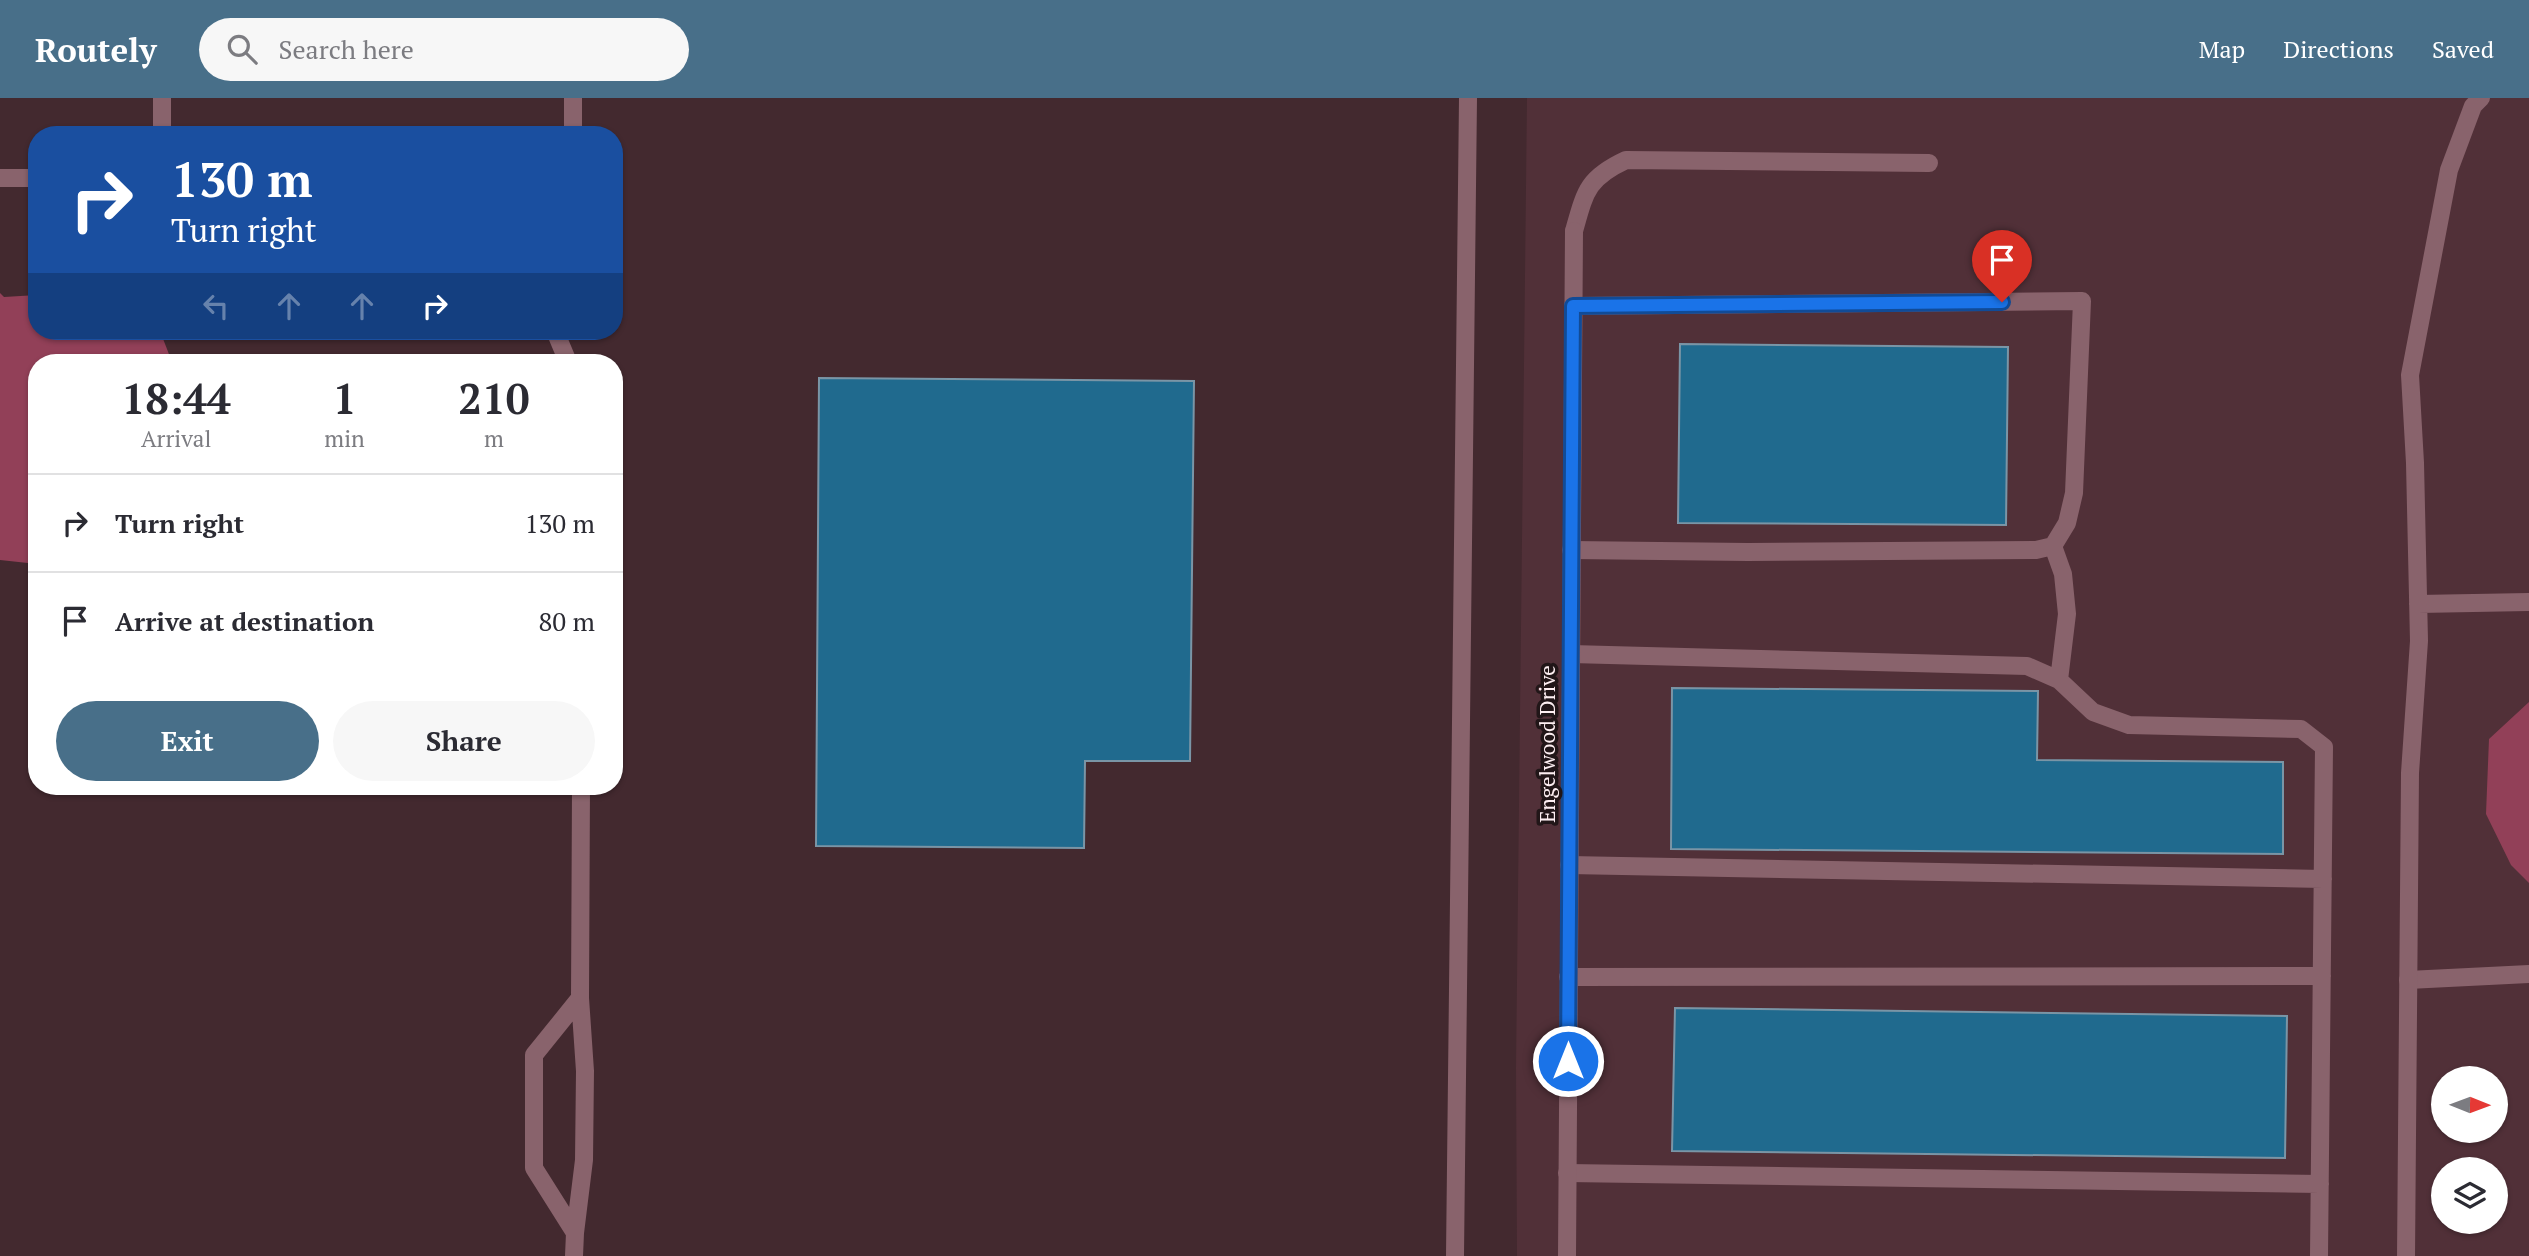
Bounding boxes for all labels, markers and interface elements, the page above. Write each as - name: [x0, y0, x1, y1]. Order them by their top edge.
- search box: [199, 18, 689, 81]
- text: Routely: [35, 28, 157, 71]
- icon: search: [223, 30, 261, 68]
- text: Search here: [279, 32, 414, 66]
- text: Map: [2199, 33, 2245, 65]
- text: Directions: [2283, 33, 2394, 65]
- text: Saved: [2432, 33, 2494, 65]
- text: 130 m: [171, 146, 313, 211]
- icon: right: [56, 154, 147, 245]
- text: Turn right: [171, 209, 317, 251]
- pin: [1972, 230, 2032, 302]
- icon: arrive: [1983, 241, 2021, 279]
- icon: left: [197, 287, 235, 325]
- icon: ahead: [270, 287, 308, 325]
- icon: ahead: [343, 287, 381, 325]
- icon: right: [416, 287, 454, 325]
- text: 18:44: [122, 370, 231, 426]
- text: 1: [333, 370, 356, 426]
- text: 210: [458, 370, 529, 426]
- text: Arrival: [141, 423, 211, 454]
- text: min: [324, 423, 365, 454]
- text: m: [484, 423, 504, 454]
- icon: right: [56, 504, 94, 542]
- text: Turn right: [115, 506, 244, 540]
- text: 130 m: [525, 506, 595, 540]
- icon: arrive: [56, 602, 94, 640]
- text: Arrive at destination: [115, 604, 374, 638]
- text: 80 m: [539, 604, 595, 638]
- street label: Engelwood Drive: [1533, 665, 1561, 823]
- button: Exit: [56, 701, 319, 781]
- button: Share: [333, 701, 595, 781]
- position arrow: [1531, 1024, 1605, 1098]
- north arrow: [2431, 1066, 2508, 1143]
- map controls: [2431, 1066, 2508, 1234]
- button: layers: [2431, 1157, 2508, 1234]

